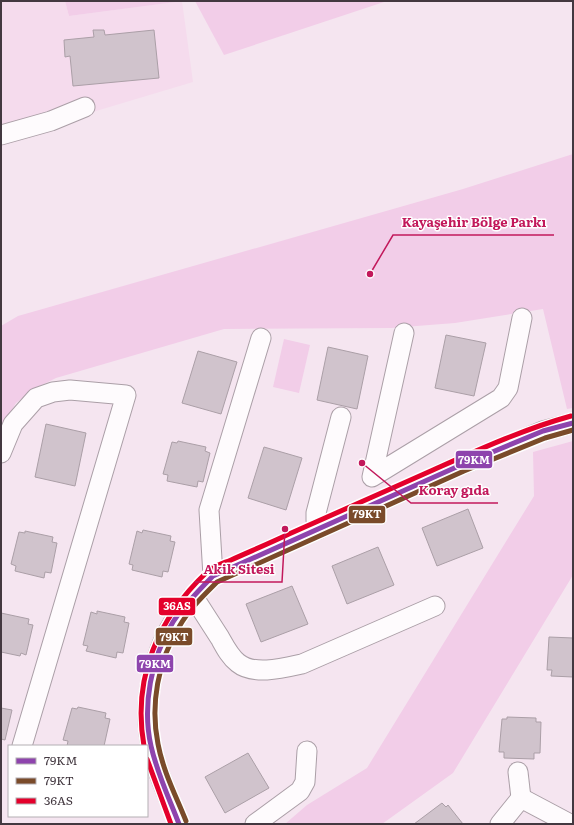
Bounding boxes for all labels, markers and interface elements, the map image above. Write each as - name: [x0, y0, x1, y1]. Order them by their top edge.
- callout: Kayaşehir Bölge Parkı: [393, 210, 554, 235]
- text: Kayaşehir Bölge Parkı: [402, 212, 546, 231]
- line badge: 79KM: [455, 450, 493, 469]
- text: 79KM: [458, 451, 490, 467]
- callout: Koray gıda: [411, 478, 498, 503]
- text: Koray gıda: [419, 480, 490, 499]
- line badge: 79KT: [348, 505, 386, 524]
- text: 79KT: [353, 505, 381, 521]
- callout: Akik Sitesi: [195, 557, 282, 582]
- text: Akik Sitesi: [203, 559, 275, 578]
- line badge: 36AS: [158, 597, 196, 616]
- text: 36AS: [163, 597, 191, 613]
- line badge: 79KT: [155, 627, 193, 646]
- text: 79KT: [160, 628, 188, 644]
- line badge: 79KM: [136, 654, 174, 673]
- text: 79KM: [139, 655, 171, 671]
- legend: [8, 745, 148, 817]
- text: 79KM: [44, 751, 77, 769]
- text: 79KT: [44, 771, 74, 789]
- text: 36AS: [44, 791, 73, 809]

